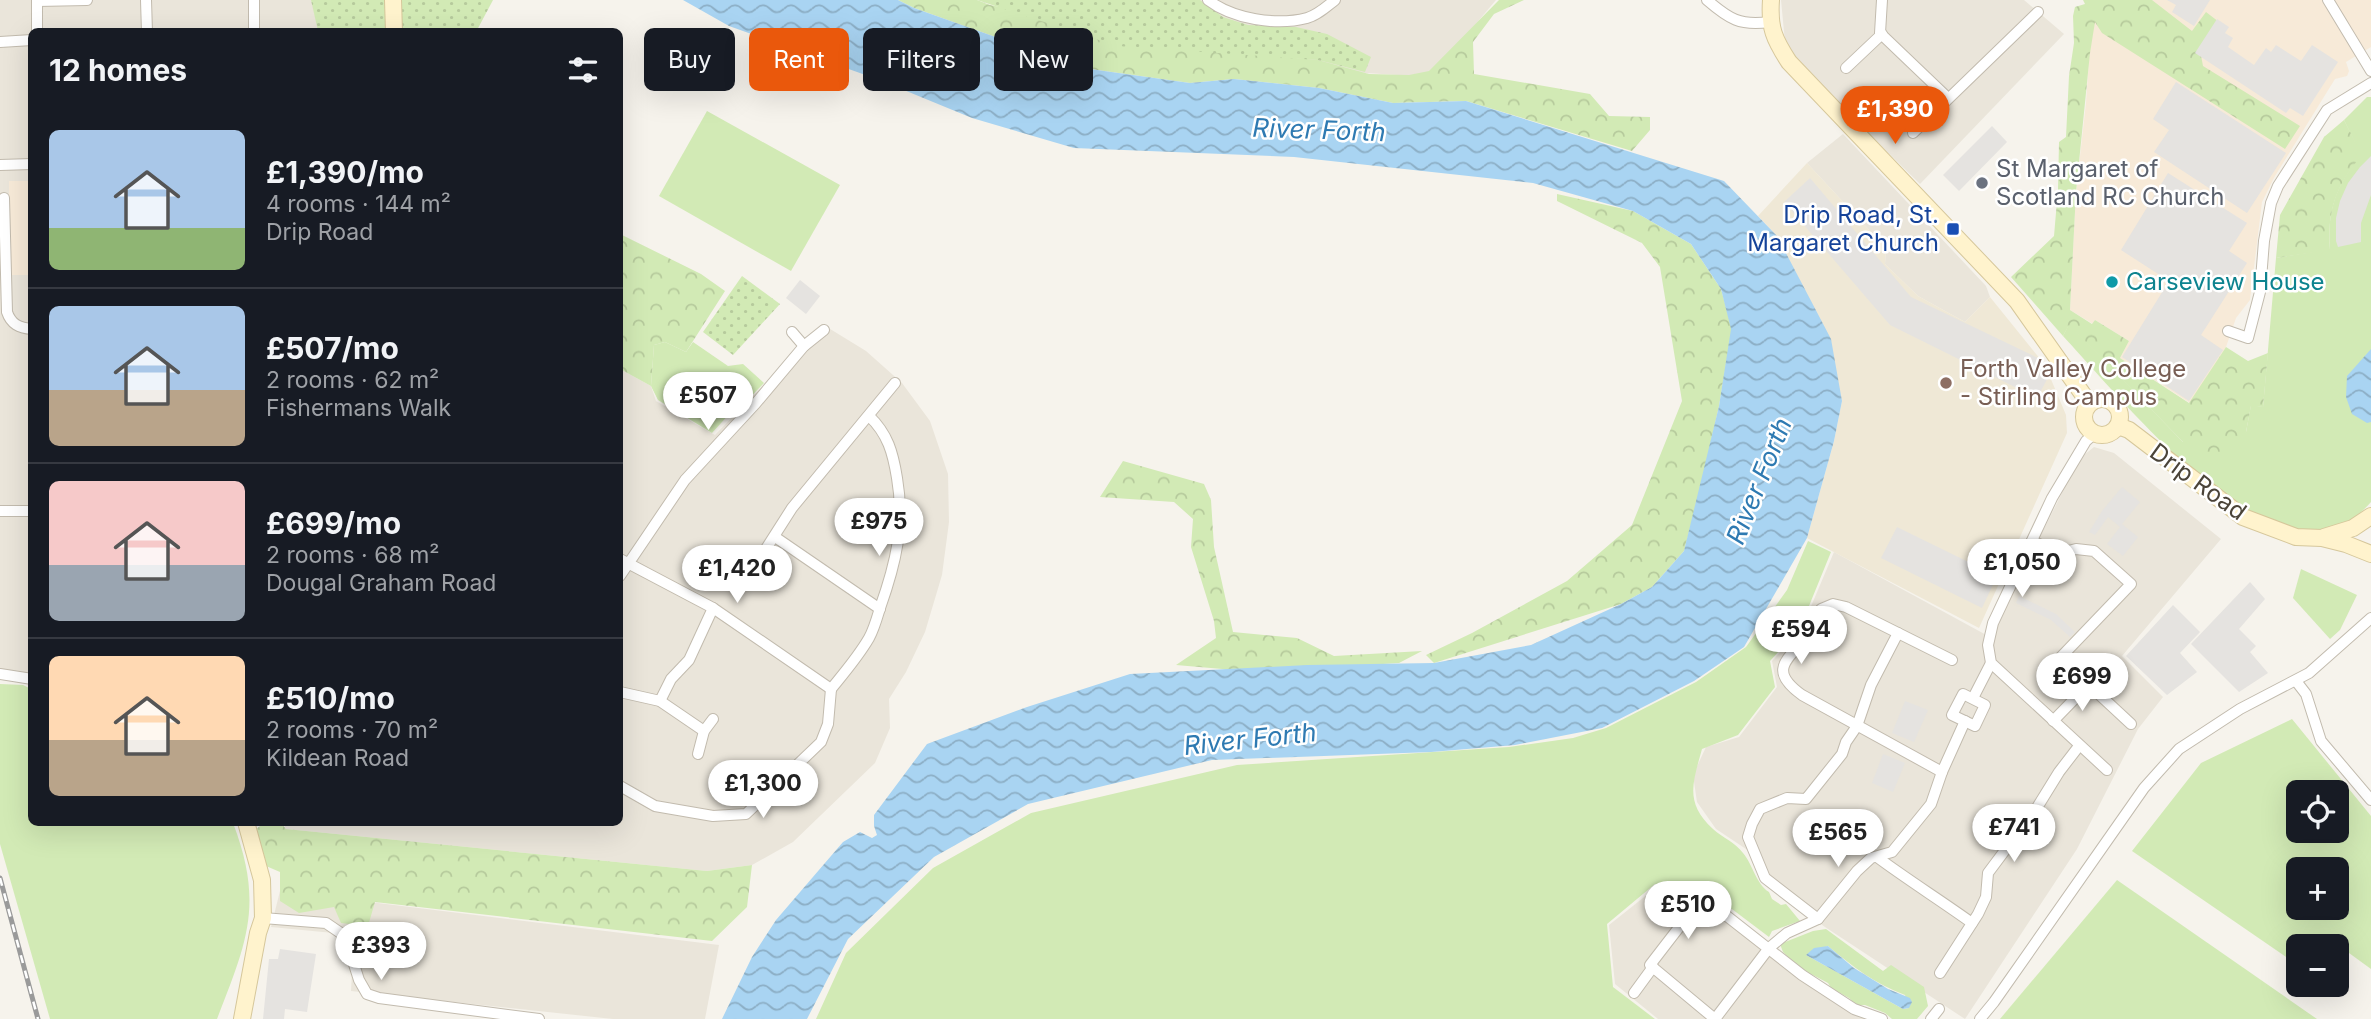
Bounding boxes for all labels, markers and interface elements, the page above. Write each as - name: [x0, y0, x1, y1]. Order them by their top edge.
- chip: Buy: [644, 28, 735, 91]
- chip: Rent: [749, 28, 849, 91]
- chip: Filters: [863, 28, 980, 91]
- chip: New: [994, 28, 1093, 91]
- icon: filters: [564, 51, 602, 89]
- text: 12 homes: [49, 52, 187, 88]
- pin: £1,390: [1838, 86, 1952, 146]
- text: £1,390: [1856, 95, 1934, 123]
- water label: River Forth: [1252, 112, 1386, 147]
- text: £1,390/mo: [266, 154, 424, 190]
- place label: St Margaret of Scotland RC Church: [1996, 154, 2224, 211]
- icon: home: [105, 158, 189, 242]
- marker: St Margaret of Scotland RC Church: [1974, 175, 1990, 191]
- text: 4 rooms · 144 m²: [266, 190, 451, 218]
- place label: Drip Road, St. Margaret Church: [1747, 200, 1939, 257]
- text: Drip Road: [266, 218, 373, 246]
- marker: Drip Road, St. Margaret Church: [1945, 221, 1961, 237]
- place label: Carseview House: [2126, 267, 2325, 296]
- marker: Carseview House: [2104, 274, 2120, 290]
- text: £507/mo: [266, 330, 399, 366]
- icon: home: [105, 334, 189, 418]
- place label: Forth Valley College - Stirling Campus: [1960, 354, 2186, 411]
- text: 2 rooms · 62 m²: [266, 366, 439, 394]
- pin: £507: [667, 372, 749, 432]
- marker: Forth Valley College - Stirling Campus: [1938, 375, 1954, 391]
- text: £507: [679, 381, 737, 409]
- text: Fishermans Walk: [266, 394, 451, 422]
- water label: River Forth: [1719, 413, 1798, 548]
- street label: Drip Road: [2145, 437, 2252, 526]
- pin: £975: [838, 498, 920, 558]
- text: £699/mo: [266, 505, 401, 541]
- text: £975: [850, 507, 908, 535]
- icon: home: [105, 509, 189, 593]
- pin: £1,050: [1965, 540, 2079, 599]
- text: 2 rooms · 68 m²: [266, 541, 439, 569]
- pin: £1,420: [680, 546, 794, 605]
- text: £1,050: [1983, 548, 2061, 576]
- text: £1,420: [698, 554, 776, 582]
- text: Dougal Graham Road: [266, 569, 496, 597]
- pin: £594: [1760, 606, 1842, 666]
- text: £594: [1771, 615, 1831, 643]
- pin: £699: [2041, 654, 2123, 713]
- text: £699: [2052, 662, 2112, 690]
- text: £510/mo: [266, 680, 395, 716]
- icon: home: [105, 684, 189, 768]
- text: 2 rooms · 70 m²: [266, 716, 438, 744]
- water label: River Forth: [1182, 716, 1318, 761]
- text: Kildean Road: [266, 744, 409, 772]
- pin: £1,300: [706, 760, 820, 820]
- text: £1,300: [724, 769, 802, 797]
- map controls: [2286, 780, 2349, 997]
- button: locate: [2286, 780, 2349, 843]
- pin: £741: [1973, 804, 2055, 864]
- pin: £565: [1797, 810, 1879, 869]
- text: £741: [1988, 813, 2040, 841]
- text: £565: [1808, 818, 1868, 846]
- button: +: [2286, 857, 2349, 920]
- pin: £510: [1647, 881, 1729, 941]
- text: £510: [1661, 890, 1715, 918]
- pin: £393: [340, 922, 422, 982]
- text: £393: [351, 931, 411, 959]
- button: −: [2286, 934, 2349, 997]

